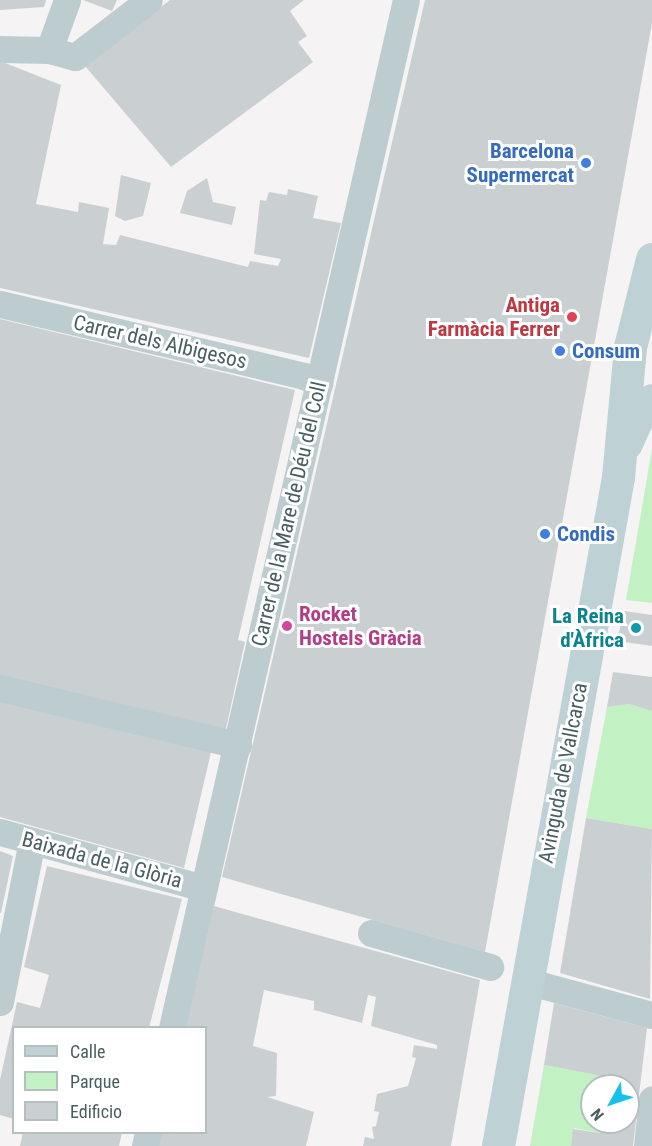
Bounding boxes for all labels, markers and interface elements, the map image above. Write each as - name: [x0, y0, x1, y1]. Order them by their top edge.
- place label: Barcelona Supermercat: [467, 138, 574, 188]
- marker: Barcelona Supermercat: [579, 156, 593, 170]
- place label: Antiga Farmàcia Ferrer: [428, 292, 560, 342]
- street label: Carrer dels Albigesos: [71, 310, 249, 374]
- marker: Antiga Farmàcia Ferrer: [565, 310, 579, 324]
- place label: Consum: [572, 338, 640, 364]
- marker: Consum: [553, 344, 567, 358]
- street label: Carrer de la Mare de Déu del Coll: [246, 379, 332, 649]
- place label: Condis: [557, 521, 615, 547]
- marker: Condis: [538, 527, 552, 541]
- place label: Rocket Hostels Gràcia: [299, 601, 422, 651]
- place label: La Reina d'Àfrica: [552, 603, 624, 653]
- marker: Rocket Hostels Gràcia: [280, 619, 294, 633]
- marker: La Reina d'Àfrica: [629, 621, 643, 635]
- street label: Avinguda de Vallcarca: [533, 681, 593, 865]
- street label: Baixada de la Glòria: [19, 827, 185, 893]
- legend: [12, 1026, 207, 1134]
- text: Calle: [70, 1041, 106, 1062]
- text: Parque: [70, 1071, 120, 1092]
- north arrow: [580, 1074, 640, 1134]
- text: Edificio: [70, 1101, 122, 1122]
- text: N: [587, 1105, 608, 1124]

